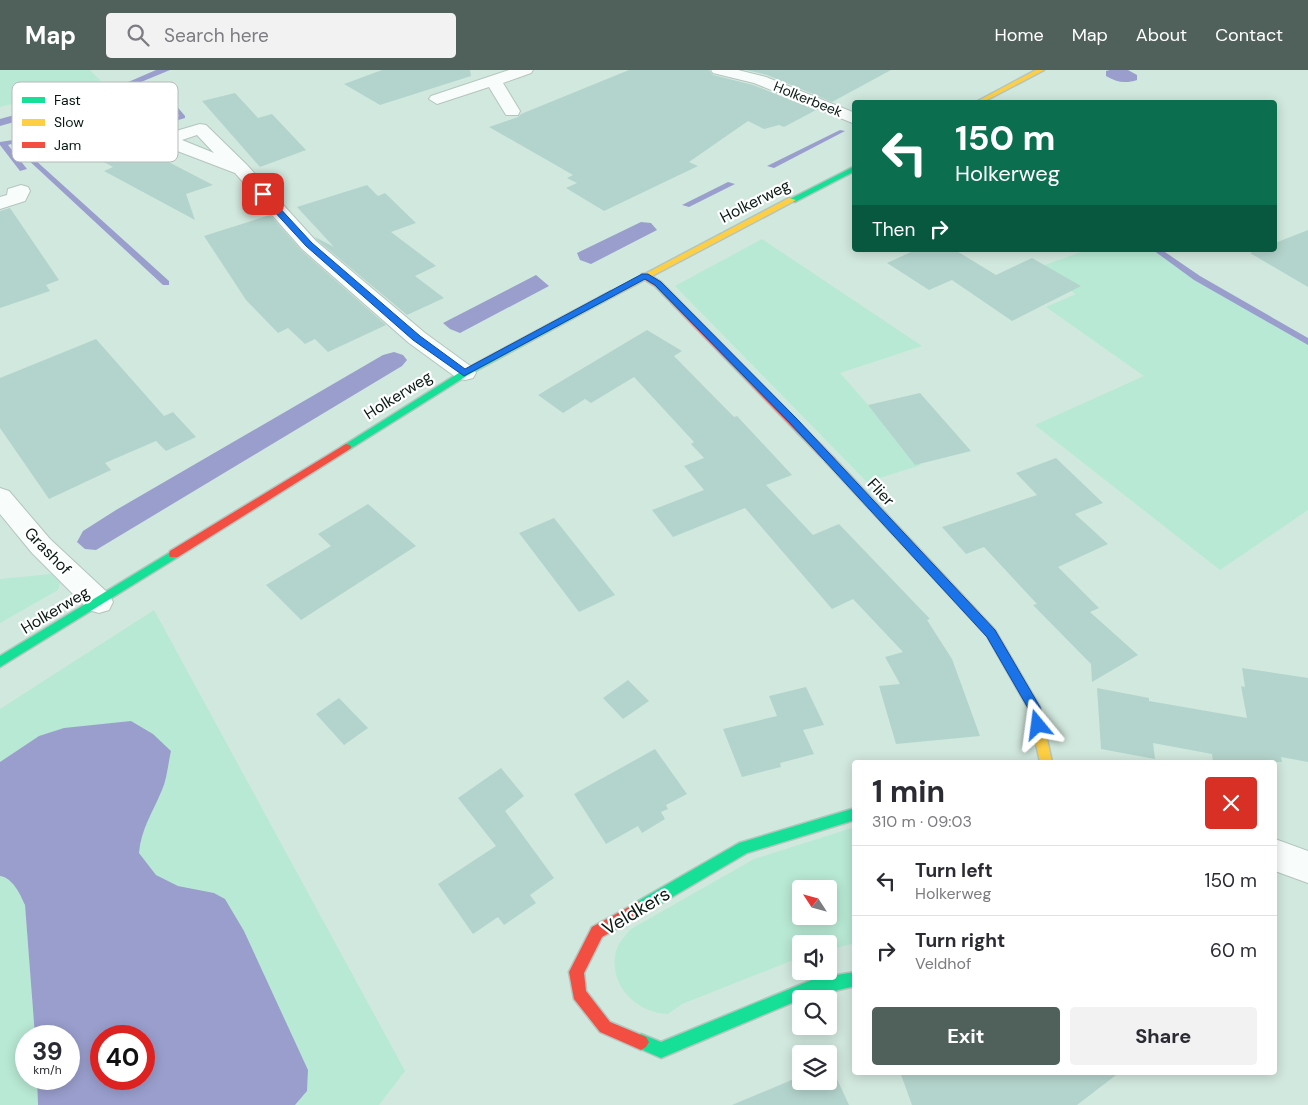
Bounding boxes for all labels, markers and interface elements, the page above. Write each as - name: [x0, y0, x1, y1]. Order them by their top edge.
- search box: [106, 13, 456, 58]
- text: Map: [25, 20, 76, 51]
- icon: search: [124, 21, 152, 49]
- text: Search here: [164, 23, 269, 48]
- text: Home: [994, 23, 1044, 47]
- text: Map: [1072, 23, 1108, 47]
- text: About: [1136, 23, 1187, 47]
- text: Contact: [1215, 23, 1283, 47]
- street label: Holkerbeek: [771, 77, 845, 121]
- legend: [12, 82, 178, 162]
- text: Fast: [54, 91, 81, 109]
- text: Slow: [54, 113, 84, 131]
- text: 150 m: [955, 115, 1055, 161]
- icon: left: [872, 120, 937, 185]
- text: Jam: [54, 136, 81, 154]
- text: Holkerweg: [955, 159, 1060, 188]
- pin: [242, 173, 284, 215]
- street label: Holkerweg: [716, 174, 794, 228]
- icon: arrive: [249, 180, 277, 208]
- icon: right: [925, 215, 953, 243]
- text: Then: [872, 217, 915, 242]
- street label: Holkerweg: [360, 366, 436, 424]
- street label: Flier: [863, 474, 899, 511]
- street label: Grashof: [20, 523, 76, 579]
- street label: Holkerweg: [17, 581, 93, 639]
- position arrow: [1011, 698, 1063, 750]
- text: 1 min: [872, 772, 945, 811]
- button: close: [1205, 777, 1257, 829]
- text: 310 m · 09:03: [872, 811, 972, 832]
- text: Turn left: [915, 858, 993, 883]
- icon: left: [872, 867, 900, 895]
- text: 150 m: [1205, 868, 1257, 893]
- north arrow: [792, 880, 838, 925]
- map controls: [792, 880, 837, 1090]
- street label: Veldkers: [598, 881, 674, 941]
- text: Holkerweg: [915, 883, 991, 904]
- text: Turn right: [915, 928, 1005, 953]
- button: sound: [792, 935, 837, 980]
- icon: right: [872, 937, 900, 965]
- text: 60 m: [1210, 938, 1257, 963]
- text: Veldhof: [915, 953, 971, 974]
- button: search: [792, 990, 837, 1035]
- button: Exit: [872, 1007, 1060, 1065]
- button: Share: [1070, 1007, 1257, 1065]
- speed limit sign: 40: [90, 1025, 155, 1090]
- text: 39: [32, 1035, 63, 1068]
- button: layers: [792, 1045, 837, 1090]
- text: km/h: [33, 1062, 62, 1078]

